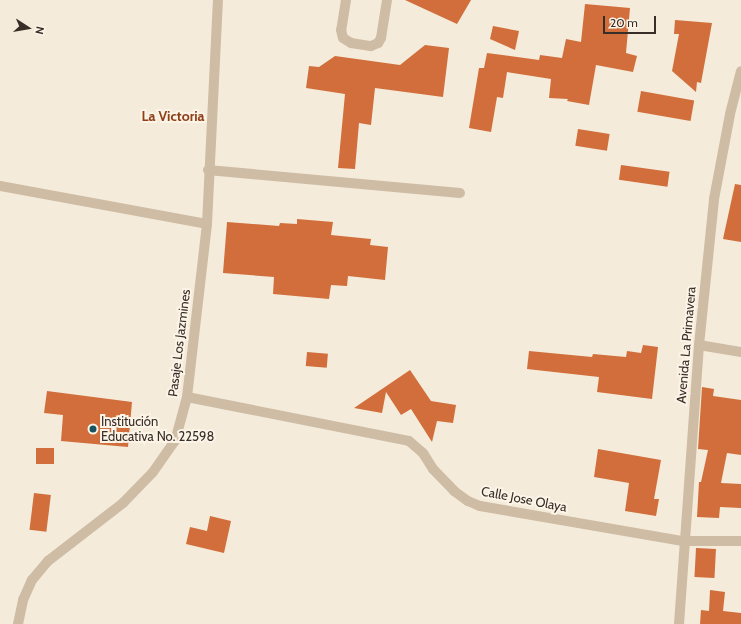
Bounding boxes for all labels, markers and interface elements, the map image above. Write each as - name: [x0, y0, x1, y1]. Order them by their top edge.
- north arrow: [8, 8, 48, 48]
- scale bar: [605, 8, 658, 34]
- text: 20 m: [610, 15, 638, 30]
- text: N: [32, 25, 47, 36]
- district label: La Victoria: [141, 108, 205, 124]
- street label: Avenida La Primavera: [673, 286, 699, 404]
- street label: Pasaje Los Jazmines: [165, 288, 193, 398]
- place label: Institución Educativa No. 22598: [101, 414, 214, 445]
- marker: Institución Educativa No. 22598: [88, 424, 98, 434]
- street label: Calle Jose Olaya: [480, 483, 568, 515]

